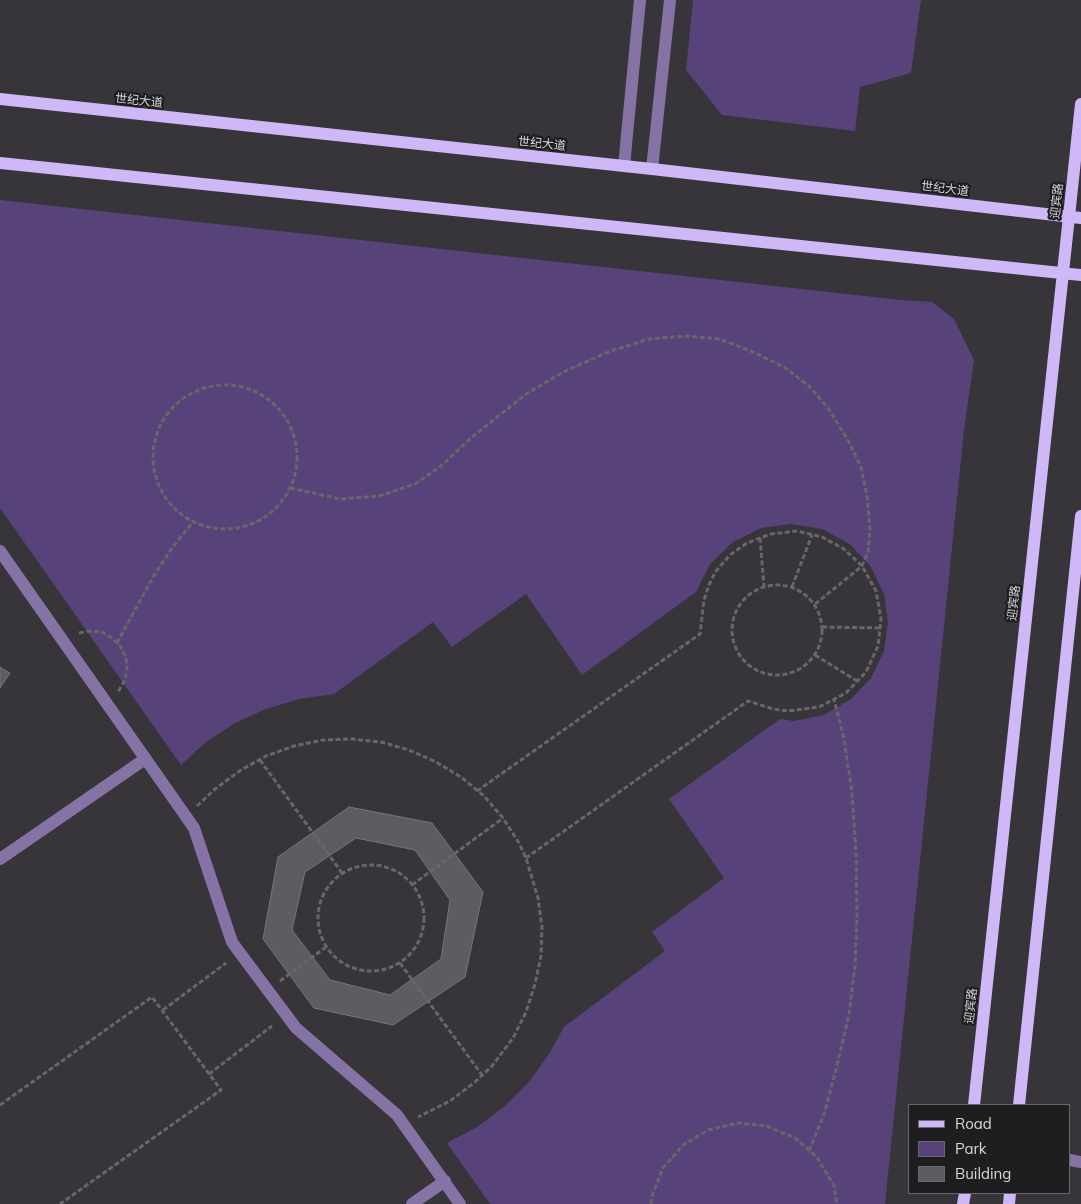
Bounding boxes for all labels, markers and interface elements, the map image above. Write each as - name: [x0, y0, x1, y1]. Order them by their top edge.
- street label: 世纪大道: [114, 91, 164, 111]
- street label: 世纪大道: [517, 134, 567, 154]
- street label: 世纪大道: [920, 179, 970, 199]
- street label: 迎宾路: [1048, 182, 1066, 220]
- street label: 迎宾路: [1005, 584, 1023, 622]
- street label: 迎宾路: [962, 987, 980, 1025]
- legend: [908, 1104, 1071, 1194]
- text: Road: [955, 1114, 992, 1133]
- text: Park: [955, 1139, 987, 1158]
- text: Building: [955, 1164, 1011, 1183]

